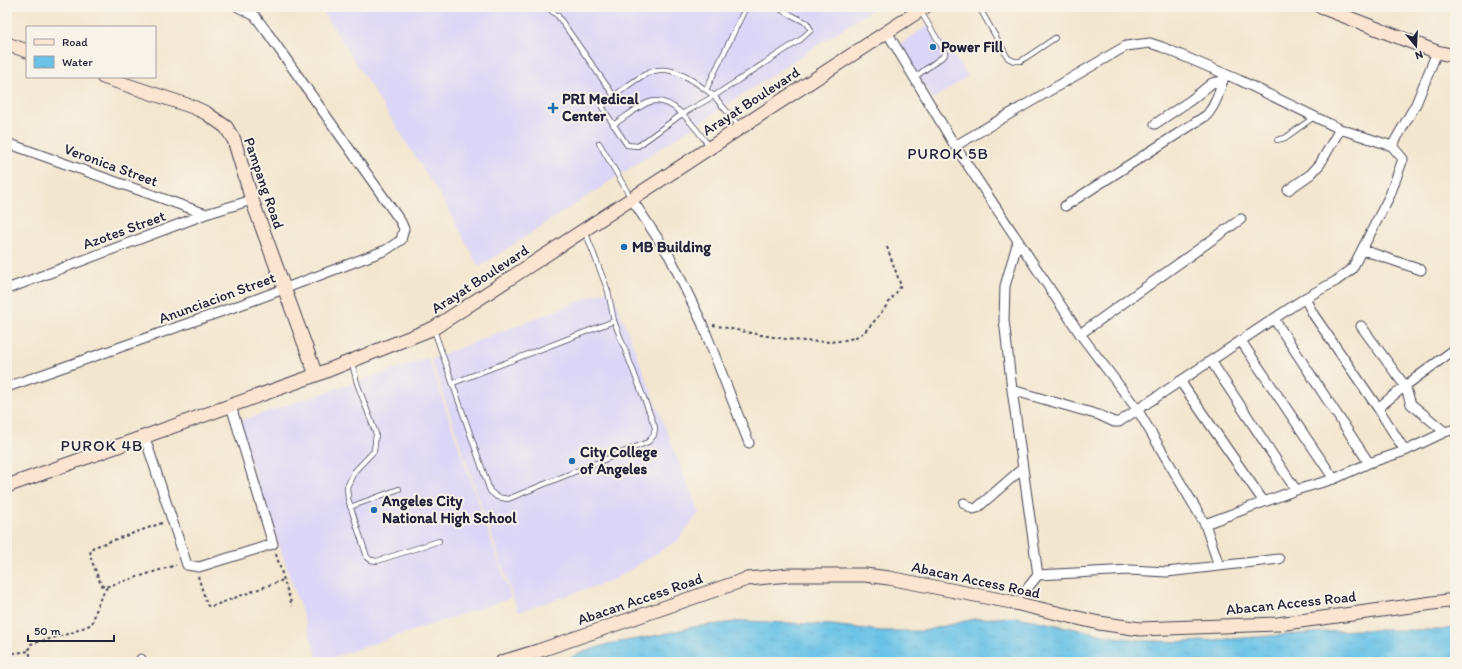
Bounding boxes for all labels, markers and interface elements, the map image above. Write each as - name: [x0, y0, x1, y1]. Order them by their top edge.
- legend: [26, 26, 156, 78]
- north arrow: [1396, 26, 1436, 66]
- text: Road: [62, 35, 88, 49]
- place label: Power Fill: [941, 38, 1004, 56]
- marker: Power Fill: [928, 42, 938, 52]
- text: N: [1413, 48, 1424, 62]
- text: Water: [62, 55, 93, 69]
- street label: Arayat Boulevard: [699, 62, 804, 139]
- place label: PRI Medical Center: [562, 90, 639, 125]
- marker: PRI Medical Center: [547, 102, 559, 114]
- street label: Pampang Road: [240, 135, 288, 231]
- street label: Veronica Street: [62, 140, 161, 190]
- district label: PUROK 5B: [907, 144, 989, 163]
- street label: Azotes Street: [80, 207, 168, 253]
- place label: MB Building: [632, 238, 711, 257]
- street label: Arayat Boulevard: [428, 240, 533, 317]
- marker: MB Building: [619, 242, 629, 252]
- street label: Anunciacion Street: [156, 268, 278, 327]
- district label: PUROK 4B: [61, 436, 143, 455]
- place label: City College of Angeles: [580, 443, 657, 479]
- marker: City College of Angeles: [567, 456, 577, 466]
- place label: Angeles City National High School: [381, 492, 517, 528]
- marker: Angeles City National High School: [369, 505, 379, 515]
- street label: Abacan Access Road: [910, 558, 1042, 602]
- street label: Abacan Access Road: [575, 569, 705, 629]
- street label: Abacan Access Road: [1225, 587, 1357, 619]
- scale bar: [28, 617, 114, 643]
- text: 50 m: [34, 624, 60, 638]

